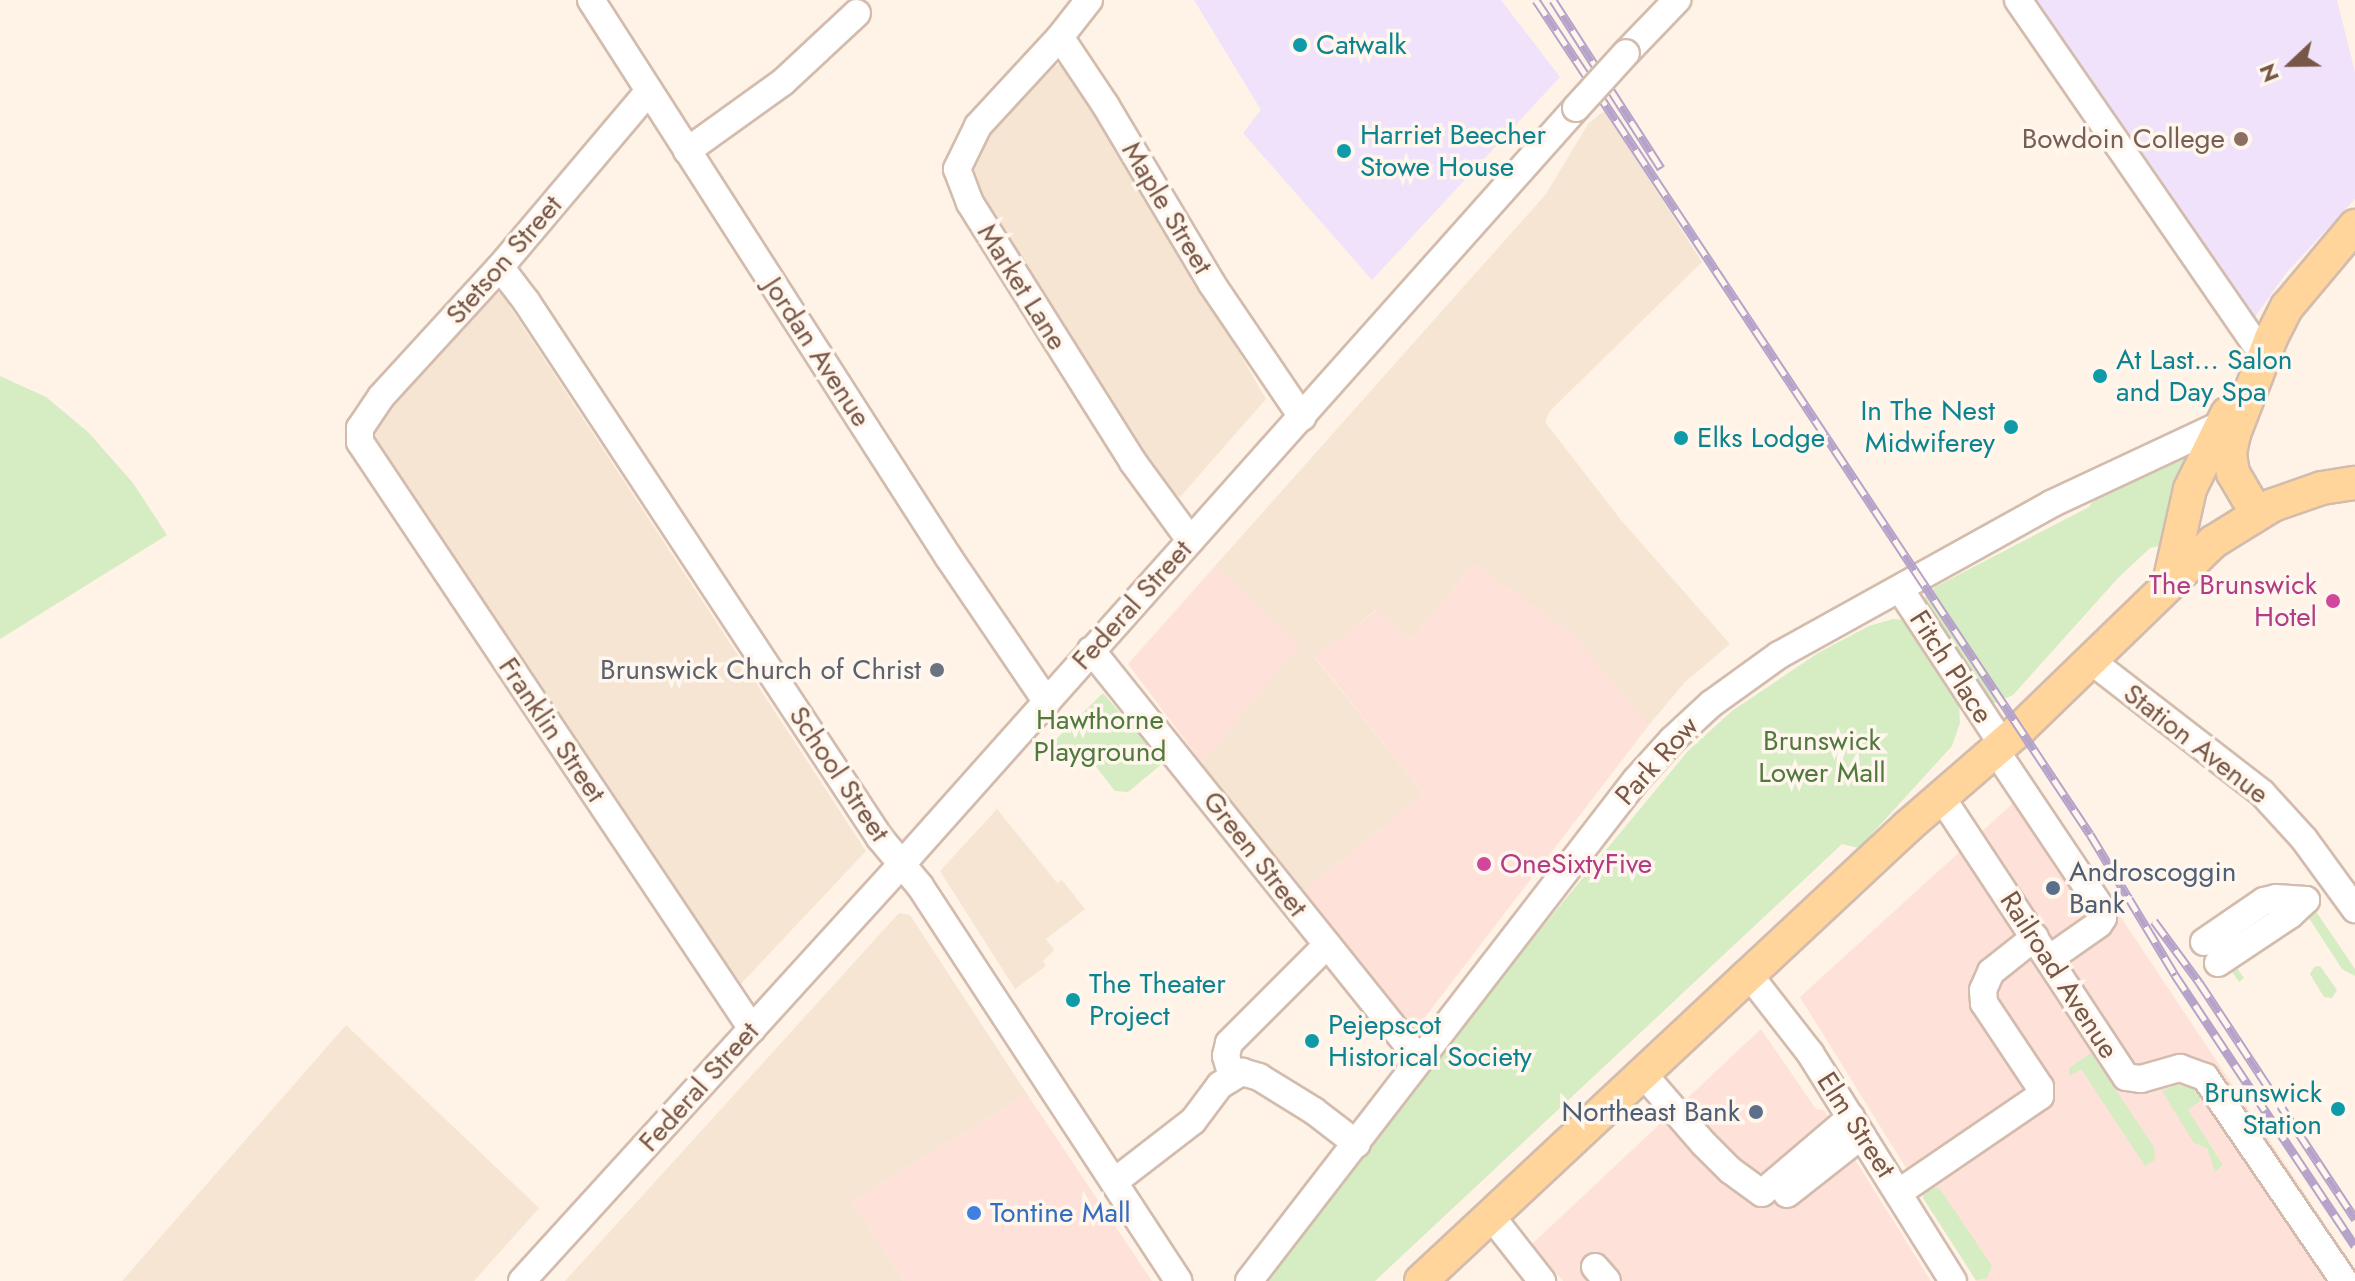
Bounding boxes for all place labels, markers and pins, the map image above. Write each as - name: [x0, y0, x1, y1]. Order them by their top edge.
- place label: Catwalk: [1316, 28, 1407, 62]
- marker: Catwalk: [1291, 36, 1309, 54]
- place label: Harriet Beecher Stowe House: [1360, 118, 1546, 184]
- place label: Bowdoin College: [2022, 122, 2225, 156]
- marker: Bowdoin College: [2232, 130, 2250, 148]
- marker: Harriet Beecher Stowe House: [1335, 142, 1353, 160]
- place label: At Last... Salon and Day Spa: [2116, 343, 2293, 409]
- marker: At Last... Salon and Day Spa: [2091, 367, 2109, 385]
- place label: In The Nest Midwiferey: [1860, 394, 1995, 460]
- marker: In The Nest Midwiferey: [2002, 418, 2020, 436]
- place label: Elks Lodge: [1697, 421, 1825, 455]
- marker: Elks Lodge: [1672, 429, 1690, 447]
- place label: The Brunswick Hotel: [2149, 568, 2317, 634]
- marker: The Brunswick Hotel: [2324, 592, 2342, 610]
- place label: Brunswick Church of Christ: [600, 653, 921, 687]
- marker: Brunswick Church of Christ: [928, 661, 946, 679]
- place label: OneSixtyFive: [1500, 847, 1652, 881]
- marker: OneSixtyFive: [1475, 855, 1493, 873]
- place label: Androscoggin Bank: [2069, 855, 2236, 921]
- marker: Androscoggin Bank: [2044, 879, 2062, 897]
- place label: The Theater Project: [1089, 967, 1226, 1033]
- marker: The Theater Project: [1064, 991, 1082, 1009]
- place label: Pejepscot Historical Society: [1328, 1008, 1532, 1074]
- marker: Pejepscot Historical Society: [1303, 1032, 1321, 1050]
- place label: Brunswick Station: [2204, 1076, 2322, 1142]
- place label: Northeast Bank: [1562, 1095, 1740, 1129]
- marker: Brunswick Station: [2329, 1100, 2347, 1118]
- marker: Northeast Bank: [1747, 1103, 1765, 1121]
- place label: Tontine Mall: [990, 1196, 1131, 1230]
- marker: Tontine Mall: [965, 1204, 983, 1222]

